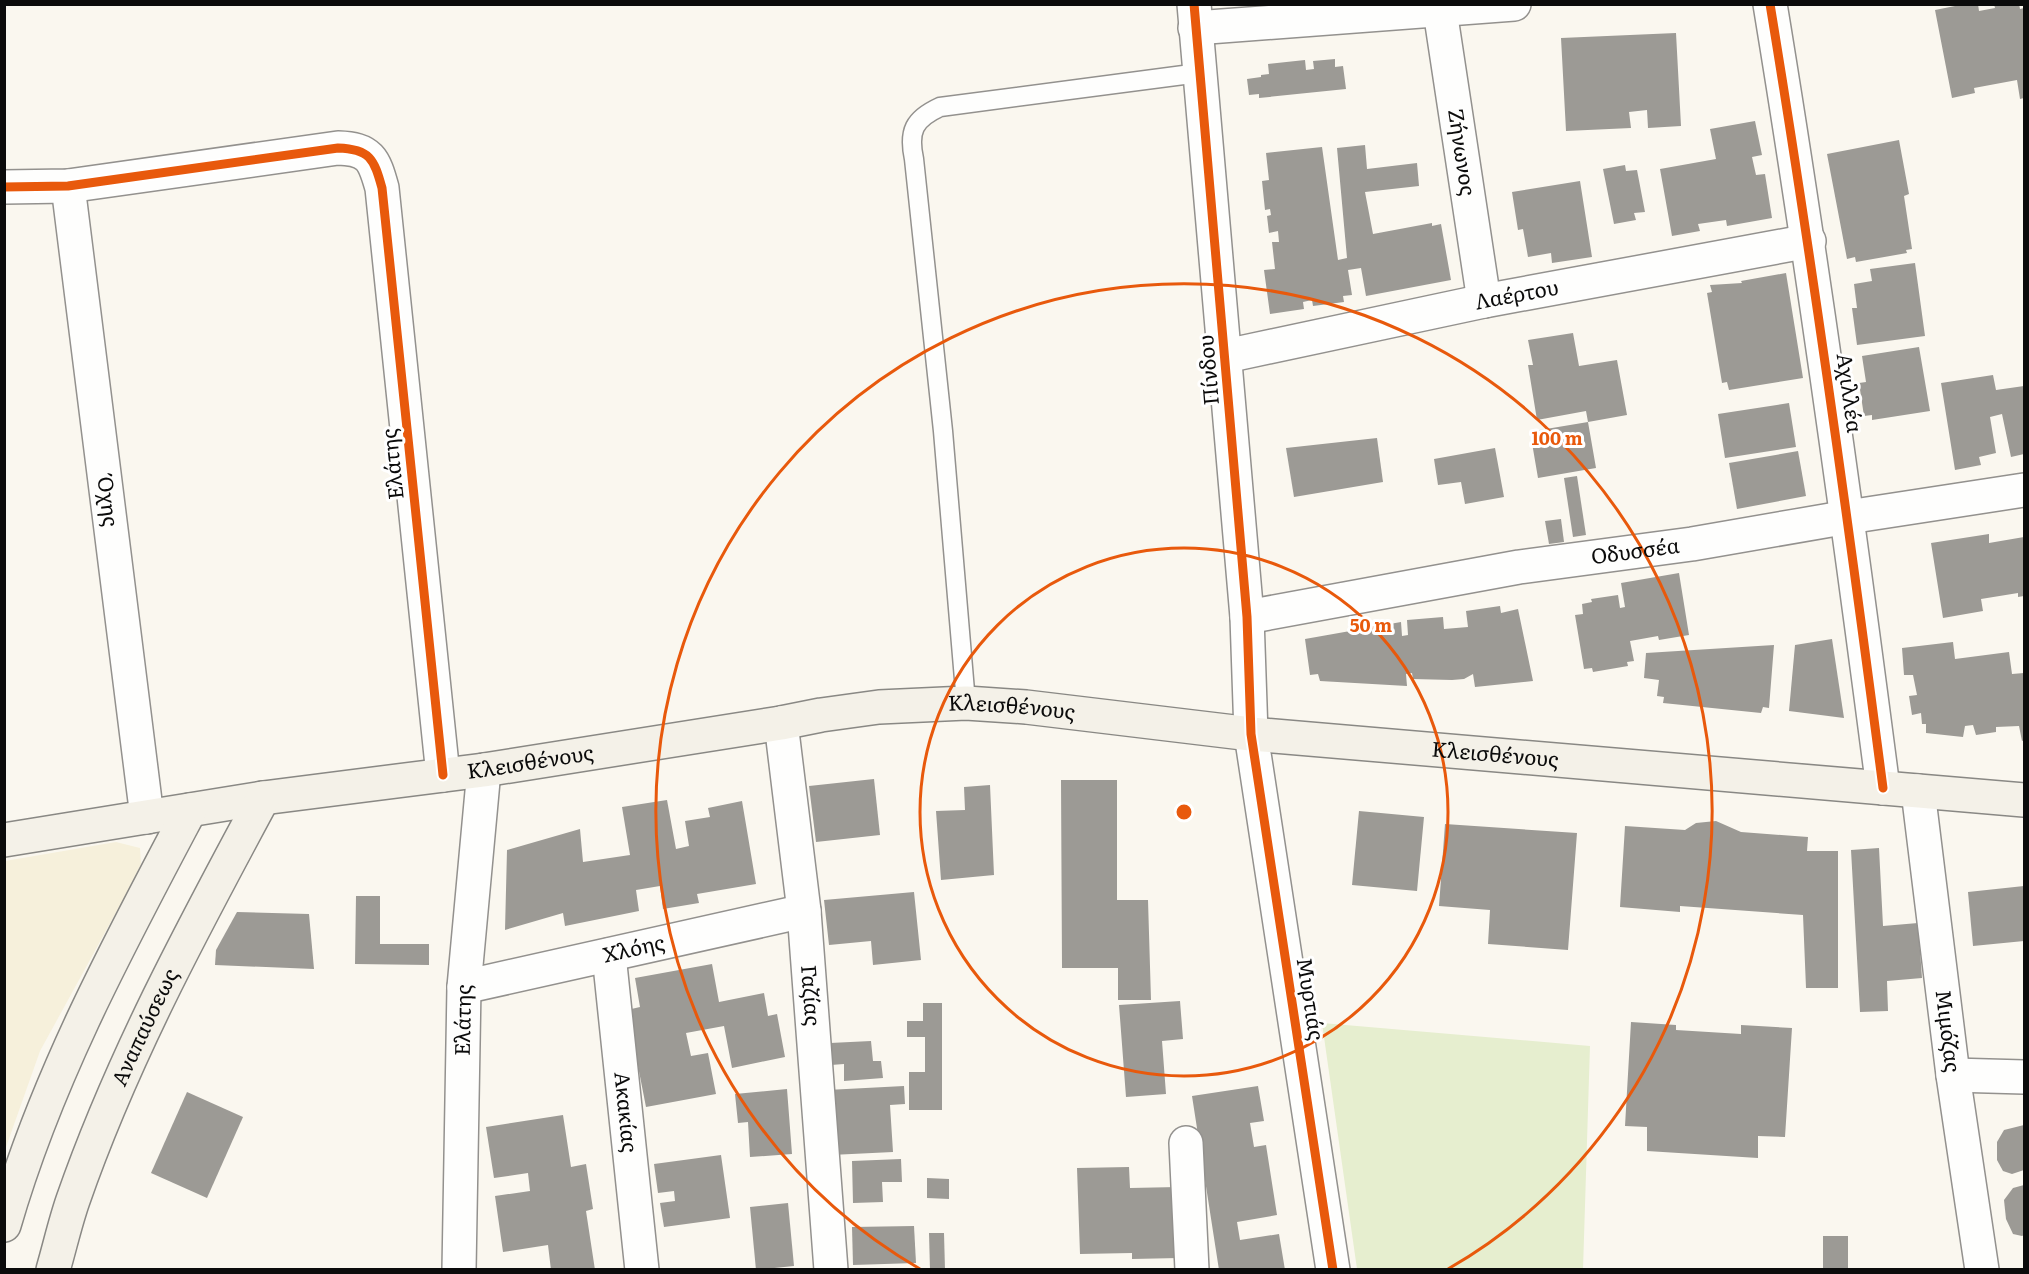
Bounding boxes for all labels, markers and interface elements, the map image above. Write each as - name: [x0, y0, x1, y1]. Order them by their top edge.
- street label: Ζήνωνος: [1442, 106, 1486, 198]
- street label: Λαέρτου: [1471, 270, 1561, 316]
- street label: Πίνδου: [1188, 334, 1225, 407]
- street label: Αχιλλέα: [1831, 351, 1872, 435]
- text: 100 m: [1531, 424, 1583, 451]
- street label: Ελάτης: [371, 427, 410, 501]
- street label: Όχης: [91, 470, 128, 528]
- street label: Οδυσσέα: [1589, 528, 1681, 570]
- text: 50 m: [1350, 611, 1392, 638]
- street label: Κλεισθένους: [947, 685, 1077, 726]
- street label: Κλεισθένους: [1430, 731, 1560, 773]
- street label: Κλεισθένους: [465, 735, 595, 785]
- centre of rings: [1174, 802, 1194, 822]
- street label: Χλόης: [600, 925, 667, 968]
- street label: Μυρτιάς: [1291, 955, 1334, 1042]
- street label: Αναπαύσεως: [102, 962, 184, 1090]
- street label: Γαζίας: [795, 964, 831, 1027]
- street label: Ελάτης: [445, 984, 477, 1056]
- street label: Μιμόζας: [1930, 988, 1971, 1074]
- street label: Ακακίας: [608, 1070, 648, 1154]

